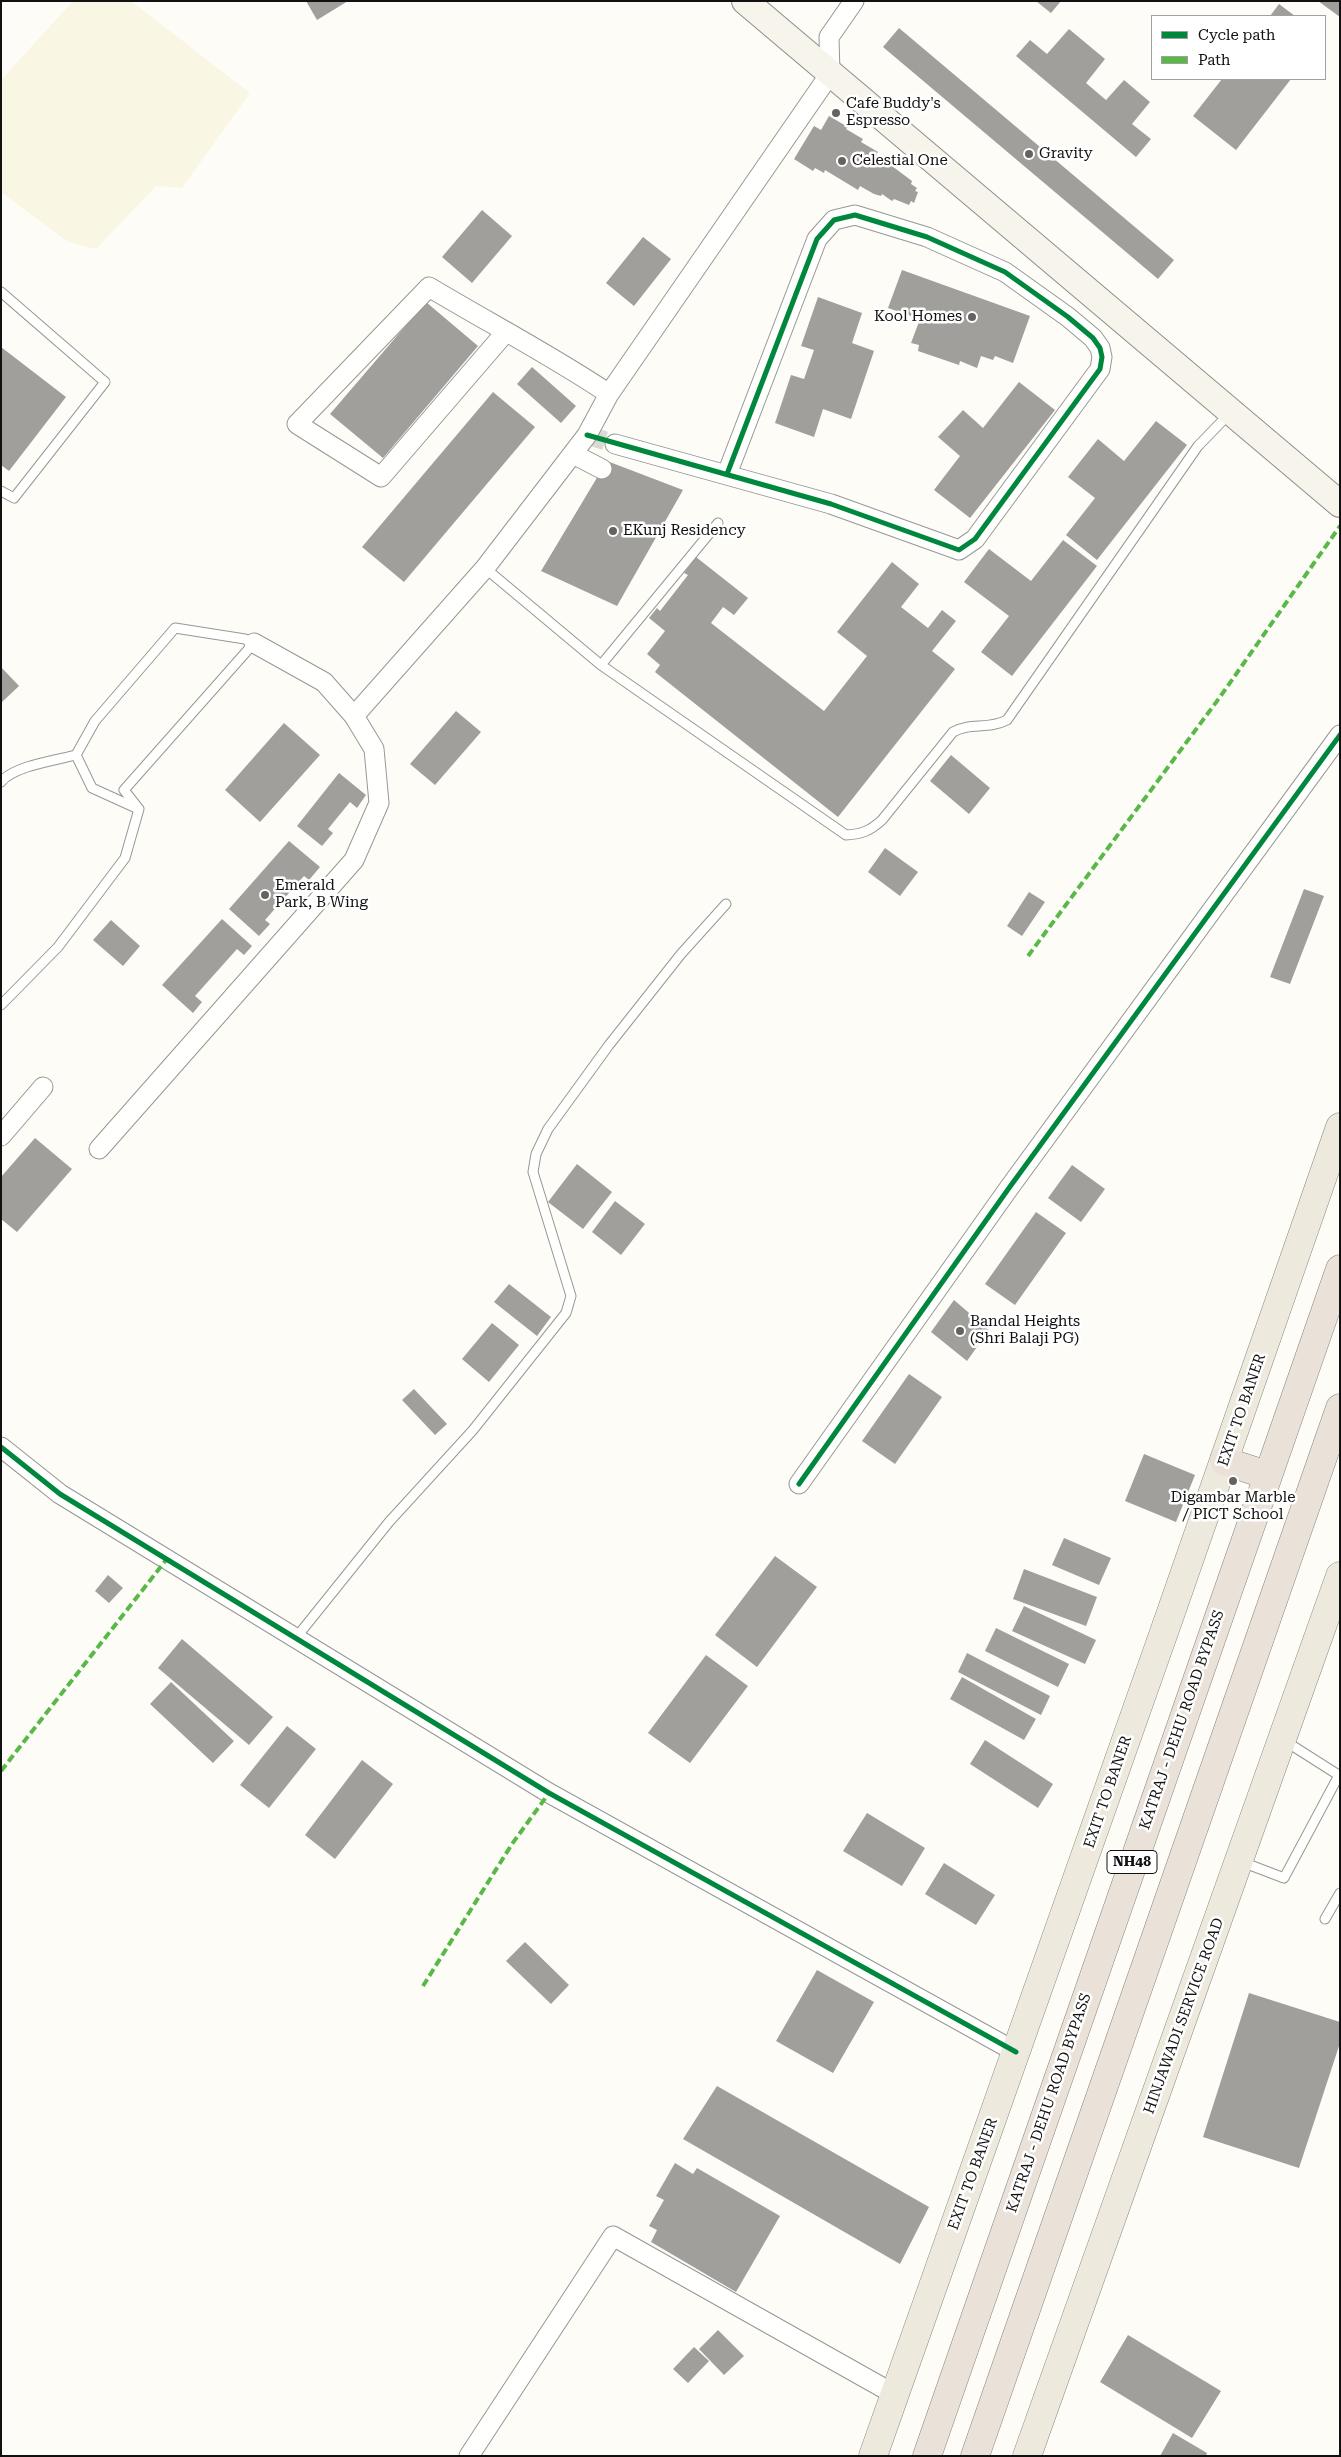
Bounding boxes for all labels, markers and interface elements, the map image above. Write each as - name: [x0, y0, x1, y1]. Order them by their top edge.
- legend: [1151, 15, 1326, 80]
- text: Cycle path: [1198, 26, 1275, 44]
- text: Path: [1198, 51, 1231, 69]
- place label: Cafe Buddy's Espresso: [846, 95, 941, 130]
- marker: Cafe Buddy's Espresso: [830, 107, 842, 119]
- place label: Gravity: [1039, 145, 1093, 163]
- marker: Gravity: [1023, 148, 1035, 160]
- place label: Celestial One: [852, 152, 948, 170]
- marker: Celestial One: [836, 155, 848, 167]
- place label: Kool Homes: [874, 308, 962, 326]
- marker: Kool Homes: [966, 311, 978, 323]
- place label: EKunj Residency: [623, 522, 746, 540]
- marker: EKunj Residency: [607, 525, 619, 537]
- place label: Emerald Park, B Wing: [275, 877, 368, 912]
- marker: Emerald Park, B Wing: [259, 889, 271, 901]
- place label: Bandal Heights (Shri Balaji PG): [970, 1313, 1080, 1348]
- marker: Bandal Heights (Shri Balaji PG): [954, 1325, 966, 1337]
- street label: EXIT TO BANER: [1214, 1351, 1270, 1469]
- marker: Digambar Marble / PICT School: [1227, 1475, 1239, 1487]
- place label: Digambar Marble / PICT School: [1171, 1489, 1295, 1524]
- street label: KATRAJ - DEHU ROAD BYPASS: [1136, 1608, 1228, 1832]
- street label: EXIT TO BANER: [1080, 1733, 1136, 1851]
- road number: NH48: [1107, 1850, 1157, 1874]
- street label: HINJAWADI SERVICE ROAD: [1140, 1915, 1228, 2117]
- street label: KATRAJ - DEHU ROAD BYPASS: [1003, 1991, 1095, 2215]
- street label: EXIT TO BANER: [944, 2115, 1002, 2233]

